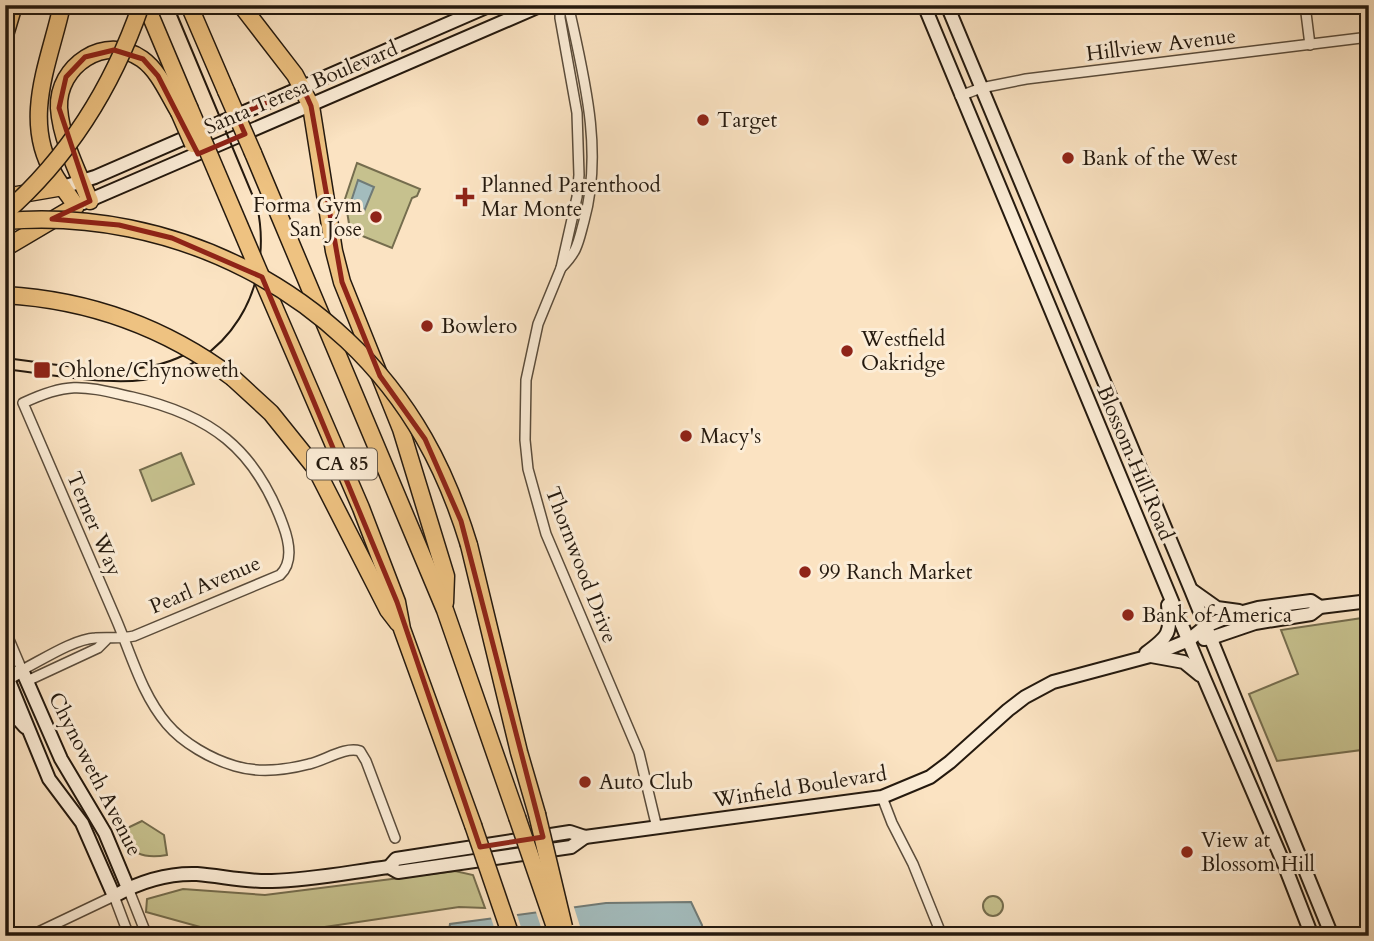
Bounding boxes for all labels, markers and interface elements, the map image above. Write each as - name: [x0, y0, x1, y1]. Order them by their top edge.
- street label: Hillview Avenue: [1084, 21, 1238, 69]
- street label: Santa Teresa Boulevard: [200, 34, 402, 142]
- place label: Target: [717, 106, 777, 135]
- marker: Target: [695, 112, 711, 128]
- place label: Bank of the West: [1082, 144, 1238, 173]
- marker: Bank of the West: [1060, 150, 1076, 166]
- place label: Planned Parenthood Mar Monte: [481, 171, 661, 224]
- marker: Planned Parenthood Mar Monte: [455, 187, 475, 207]
- place label: Forma Gym San Jose: [253, 191, 362, 244]
- marker: Forma Gym San Jose: [368, 209, 384, 225]
- place label: Bowlero: [441, 312, 517, 341]
- marker: Bowlero: [419, 318, 435, 334]
- place label: Westfield Oakridge: [860, 325, 946, 378]
- marker: Westfield Oakridge: [839, 343, 855, 359]
- place label: Ohlone/Chynoweth: [58, 356, 240, 385]
- marker: Ohlone/Chynoweth: [32, 360, 52, 380]
- street label: Blossom Hill Road: [1089, 381, 1181, 545]
- place label: Macy's: [700, 422, 761, 451]
- marker: Macy's: [678, 428, 694, 444]
- road number: CA 85: [307, 449, 377, 480]
- street label: Terner Way: [59, 467, 129, 581]
- street label: Thornwood Drive: [538, 483, 624, 647]
- street label: Pearl Avenue: [145, 549, 265, 621]
- place label: 99 Ranch Market: [819, 558, 973, 587]
- marker: 99 Ranch Market: [797, 564, 813, 580]
- place label: Bank of America: [1142, 601, 1292, 630]
- marker: Bank of America: [1120, 607, 1136, 623]
- street label: Chynoweth Avenue: [41, 687, 149, 861]
- street label: Winfield Boulevard: [710, 759, 889, 815]
- place label: Auto Club: [599, 768, 693, 797]
- marker: Auto Club: [577, 774, 593, 790]
- place label: View at Blossom Hill: [1201, 826, 1315, 879]
- marker: View at Blossom Hill: [1179, 844, 1195, 860]

